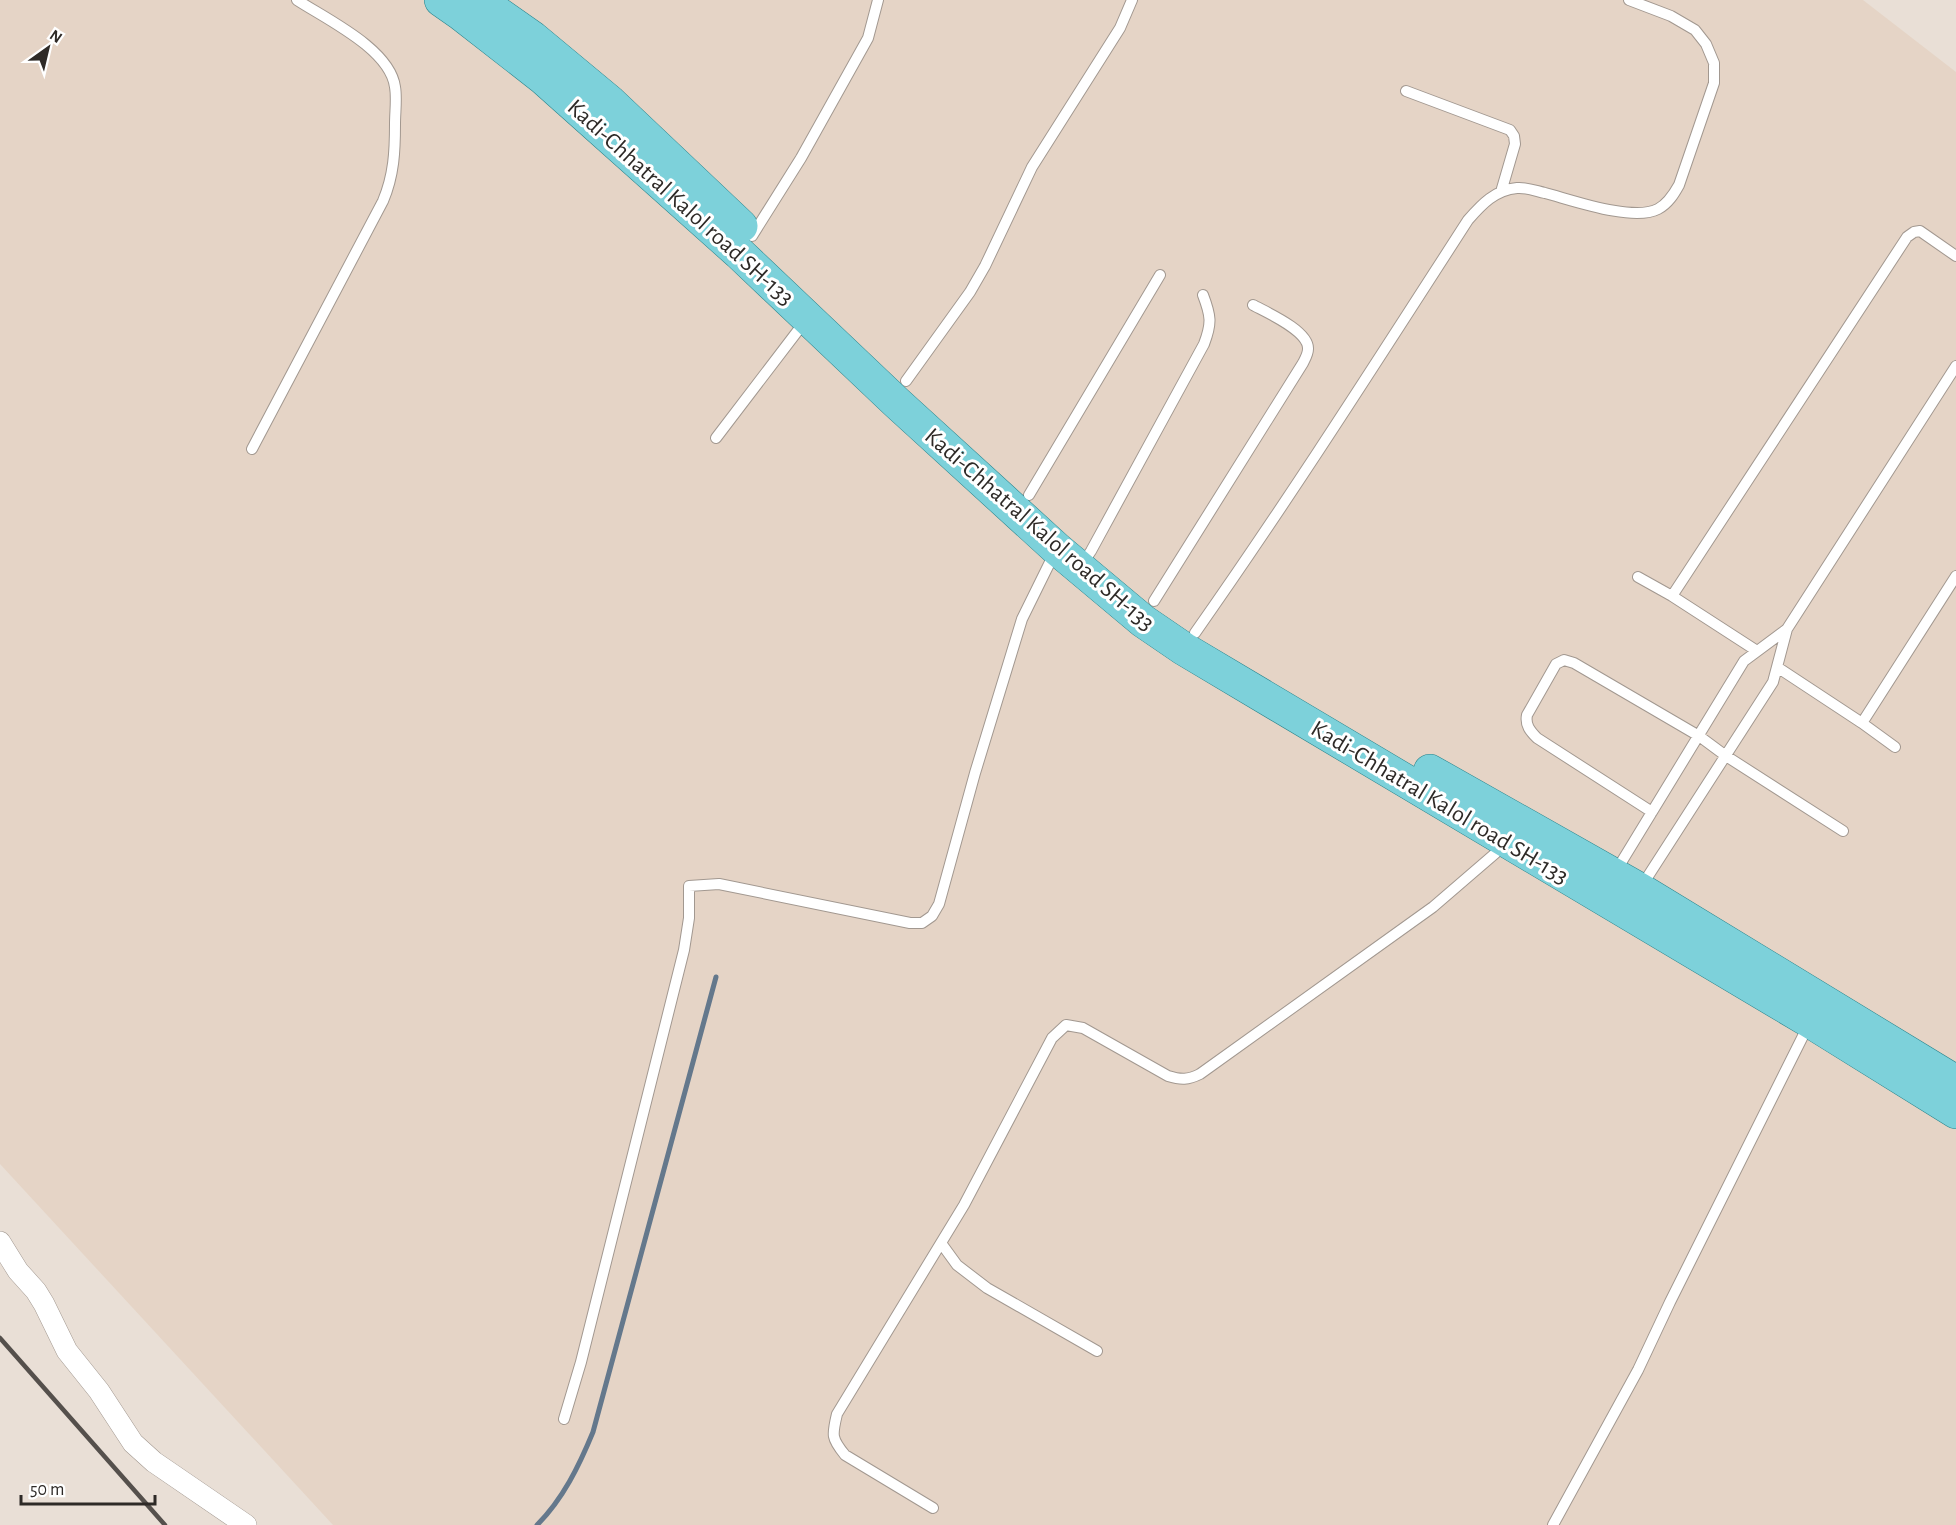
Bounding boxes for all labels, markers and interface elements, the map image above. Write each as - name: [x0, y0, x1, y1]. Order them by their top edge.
- north arrow: [18, 18, 78, 78]
- text: N: [47, 27, 65, 46]
- street label: Kadi-Chhatral Kalol road SH-133: [563, 95, 798, 310]
- street label: Kadi-Chhatral Kalol road SH-133: [920, 424, 1159, 636]
- street label: Kadi-Chhatral Kalol road SH-133: [1307, 717, 1572, 889]
- scale bar: [21, 1468, 154, 1506]
- text: 50 m: [30, 1481, 64, 1499]

